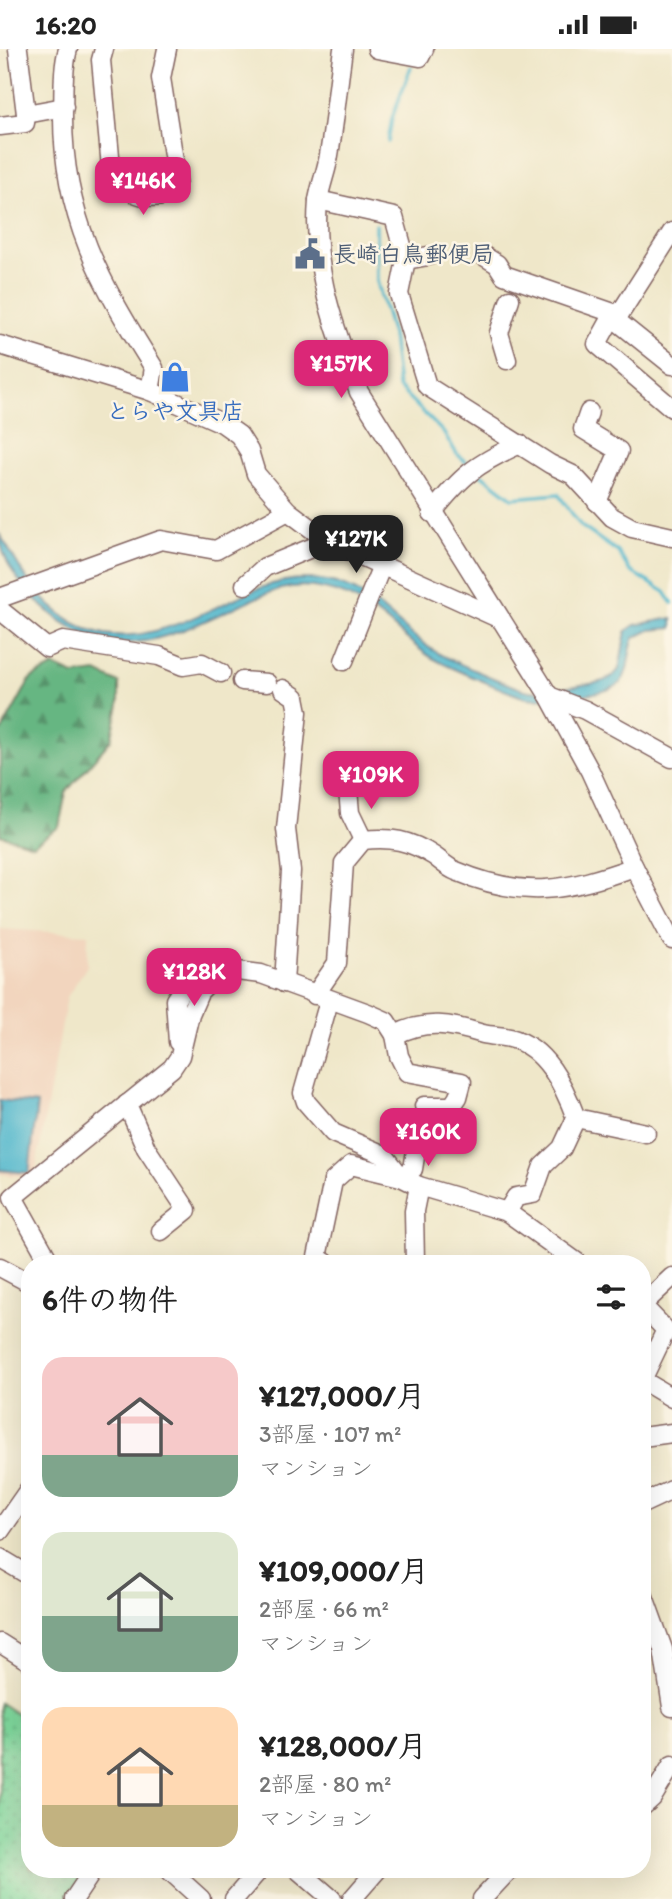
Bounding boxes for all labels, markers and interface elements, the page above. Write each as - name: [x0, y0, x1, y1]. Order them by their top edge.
- text: 16:20: [35, 9, 97, 41]
- pin: ¥146K: [94, 157, 192, 217]
- text: ¥146K: [111, 166, 175, 194]
- public building icon: 長崎白鳥郵便局: [293, 237, 327, 271]
- place label: 長崎白鳥郵便局: [333, 240, 494, 268]
- pin: ¥157K: [292, 341, 390, 400]
- text: ¥157K: [310, 349, 372, 377]
- shop icon: とらや文具店: [158, 360, 192, 394]
- place label: とらや文具店: [106, 397, 244, 425]
- pin: ¥127K: [307, 515, 405, 575]
- text: ¥127K: [325, 524, 387, 552]
- pin: ¥109K: [322, 751, 420, 811]
- text: ¥109K: [339, 760, 403, 788]
- pin: ¥128K: [145, 949, 243, 1008]
- text: ¥128K: [163, 957, 225, 985]
- pin: ¥160K: [379, 1109, 477, 1168]
- text: ¥160K: [396, 1117, 460, 1145]
- icon: filters: [592, 1278, 630, 1316]
- text: 6件の物件: [42, 1281, 178, 1318]
- text: ¥127,000/月: [259, 1377, 426, 1414]
- icon: home: [98, 1385, 182, 1469]
- text: 3部屋 · 107 m²: [259, 1420, 401, 1448]
- text: マンション: [259, 1454, 373, 1482]
- text: ¥109,000/月: [259, 1552, 429, 1589]
- icon: home: [98, 1560, 182, 1644]
- text: 2部屋 · 66 m²: [259, 1595, 389, 1623]
- text: マンション: [259, 1629, 373, 1657]
- text: ¥128,000/月: [259, 1727, 427, 1764]
- icon: home: [98, 1735, 182, 1819]
- text: 2部屋 · 80 m²: [259, 1770, 391, 1798]
- text: マンション: [259, 1804, 373, 1832]

